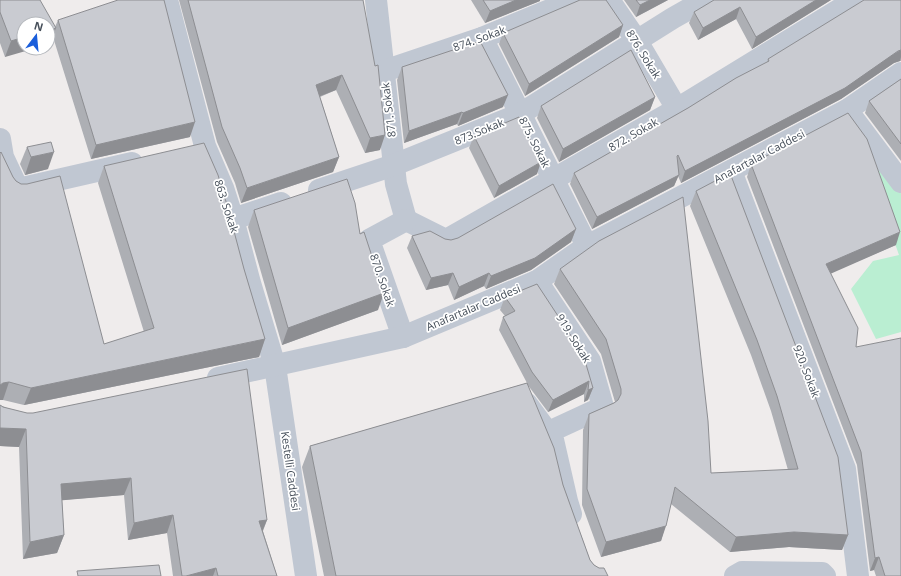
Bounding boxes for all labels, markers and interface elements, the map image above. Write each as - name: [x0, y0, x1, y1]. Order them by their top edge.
- north arrow: [16, 16, 56, 56]
- text: N: [33, 17, 45, 34]
- street label: 874. Sokak: [451, 21, 508, 54]
- street label: 876. Sokak: [623, 27, 665, 81]
- street label: 871. Sokak: [377, 82, 399, 138]
- street label: 873.Sokak: [452, 114, 506, 148]
- street label: 875. Sokak: [516, 114, 554, 170]
- street label: 872. Sokak: [605, 114, 661, 154]
- street label: Anafartalar Caddesi: [711, 126, 807, 186]
- street label: 863. Sokak: [211, 178, 243, 235]
- street label: 870. Sokak: [367, 252, 399, 309]
- street label: Anafartalar Caddesi: [424, 280, 522, 334]
- street label: 919. Sokak: [553, 311, 595, 365]
- street label: 920. Sokak: [790, 343, 824, 400]
- street label: Kestelli Caddesi: [278, 430, 304, 512]

